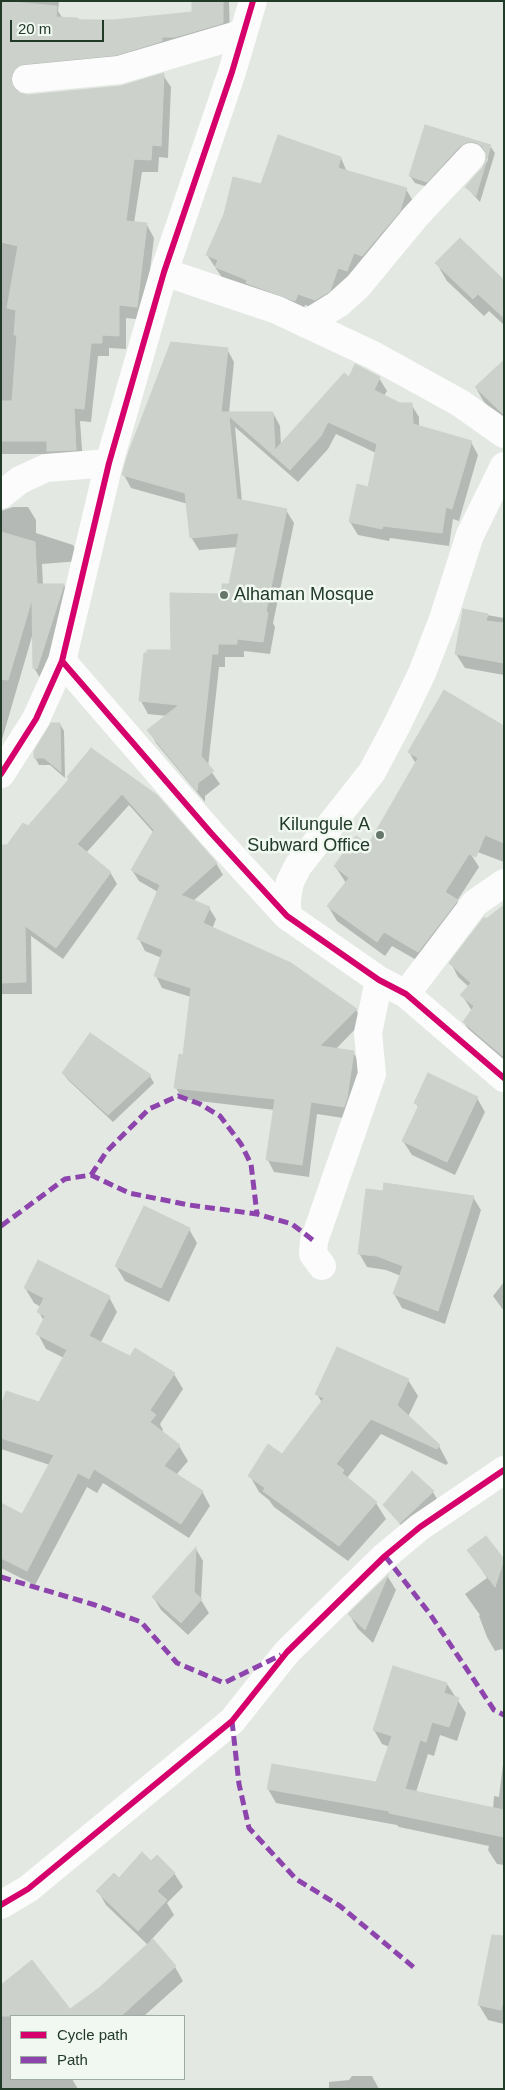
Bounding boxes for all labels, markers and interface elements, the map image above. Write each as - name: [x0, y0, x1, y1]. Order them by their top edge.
- scale bar: [12, 10, 106, 42]
- text: 20 m: [18, 20, 51, 37]
- place label: Alhaman Mosque: [234, 584, 374, 606]
- marker: Alhaman Mosque: [218, 589, 230, 601]
- place label: Kilungule A Subward Office: [247, 814, 370, 856]
- marker: Kilungule A Subward Office: [374, 829, 386, 841]
- legend: [10, 2015, 185, 2080]
- text: Cycle path: [57, 2026, 128, 2043]
- text: Path: [57, 2051, 88, 2068]

